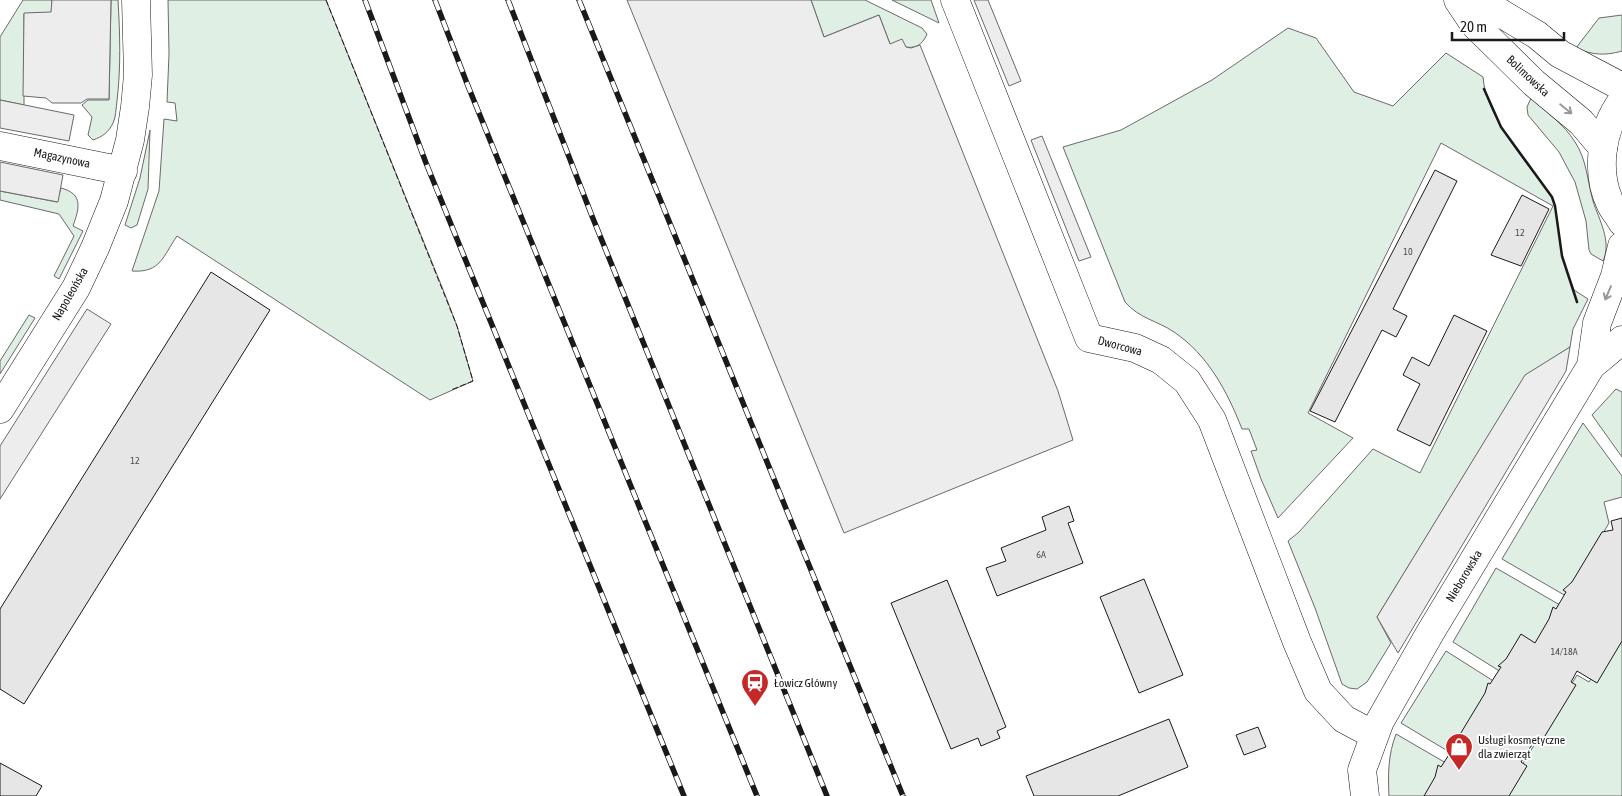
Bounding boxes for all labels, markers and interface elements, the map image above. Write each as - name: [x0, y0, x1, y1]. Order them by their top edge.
- scale bar: [1452, 10, 1564, 42]
- text: 20 m: [1460, 18, 1487, 35]
- street label: Bolimowska: [1504, 53, 1552, 99]
- one-way arrow: [1559, 103, 1572, 114]
- street label: Magazynowa: [32, 145, 92, 171]
- house number: 12: [1515, 227, 1525, 238]
- house number: 10: [1403, 246, 1413, 257]
- street label: Napoleońska: [49, 265, 91, 323]
- one-way arrow: [1603, 284, 1612, 300]
- street label: Dworcowa: [1096, 333, 1144, 359]
- house number: 12: [130, 455, 140, 466]
- street label: Nieborowska: [1443, 548, 1485, 604]
- house number: 6A: [1036, 549, 1046, 560]
- house number: 14/18A: [1550, 646, 1578, 657]
- station icon: Łowicz Główny: [740, 668, 770, 707]
- place label: Łowicz Główny: [774, 676, 837, 690]
- shop icon: Usługi kosmetyczne dla zwierząt: [1444, 732, 1474, 771]
- place label: Usługi kosmetyczne dla zwierząt: [1478, 733, 1565, 761]

